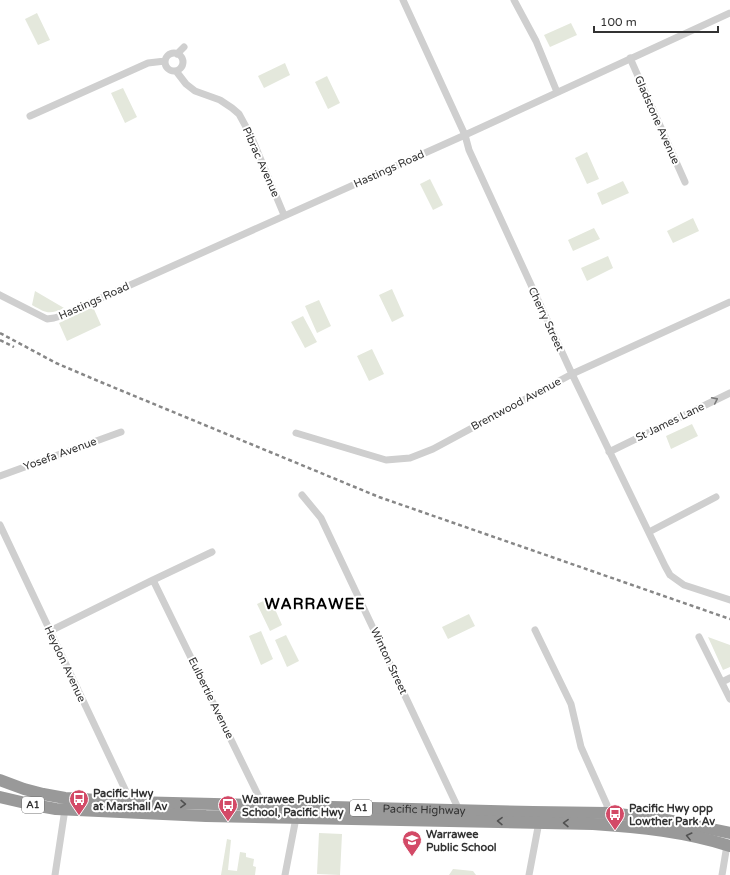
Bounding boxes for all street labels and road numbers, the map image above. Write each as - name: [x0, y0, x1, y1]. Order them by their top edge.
- street label: Gladstone Avenue: [632, 74, 682, 166]
- street label: Pibrac Avenue: [240, 125, 282, 199]
- street label: Hastings Road: [352, 148, 426, 190]
- street label: Hastings Road: [57, 280, 131, 322]
- street label: Cherry Street: [525, 285, 567, 353]
- street label: Brentwood Avenue: [469, 375, 563, 433]
- street label: St James Lane: [634, 400, 706, 444]
- street label: Yosefa Avenue: [22, 435, 98, 473]
- street label: Heydon Avenue: [42, 624, 88, 704]
- street label: Winton Street: [368, 626, 410, 696]
- street label: Eulbertie Avenue: [186, 655, 236, 741]
- road number: A1: [22, 797, 44, 813]
- road number: A1: [350, 800, 372, 816]
- street label: Pacific Highway: [383, 802, 466, 817]

